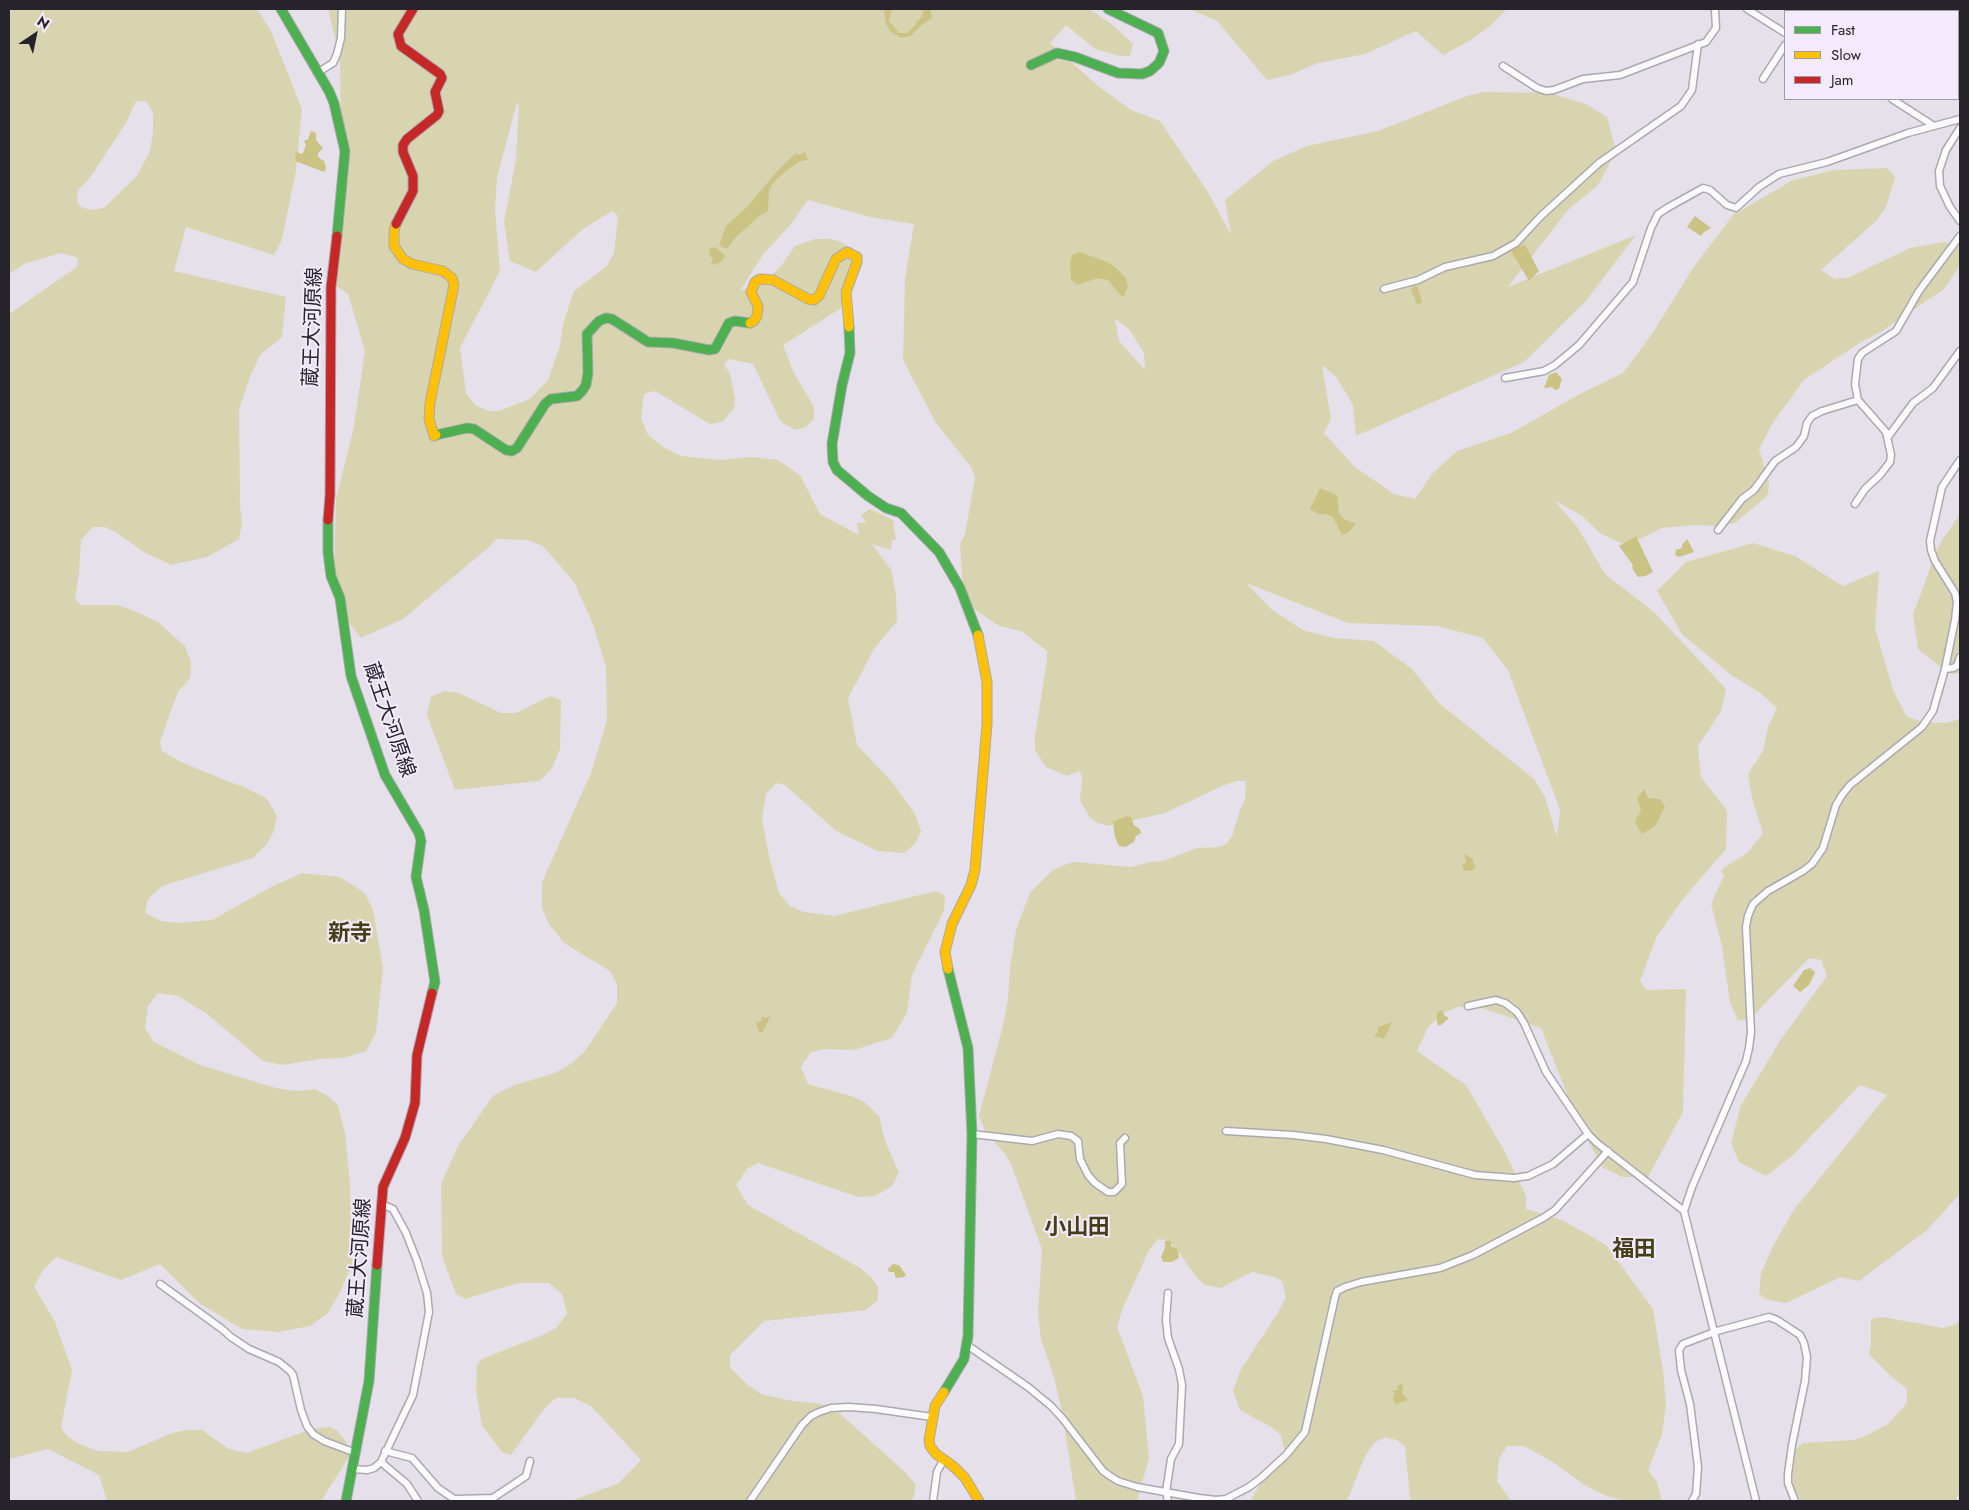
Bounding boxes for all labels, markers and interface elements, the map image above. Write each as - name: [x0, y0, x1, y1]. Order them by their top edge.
- north arrow: [10, 10, 60, 60]
- legend: [1784, 10, 1959, 100]
- text: N: [33, 11, 54, 34]
- text: Fast: [1831, 19, 1855, 41]
- text: Slow: [1831, 44, 1861, 66]
- text: Jam: [1831, 69, 1854, 91]
- street label: 蔵王大河原線: [300, 267, 328, 387]
- street label: 蔵王大河原線: [357, 659, 419, 781]
- district label: 新寺: [328, 922, 372, 948]
- street label: 蔵王大河原線: [345, 1197, 377, 1319]
- district label: 小山田: [1044, 1216, 1110, 1242]
- district label: 福田: [1612, 1238, 1656, 1264]

